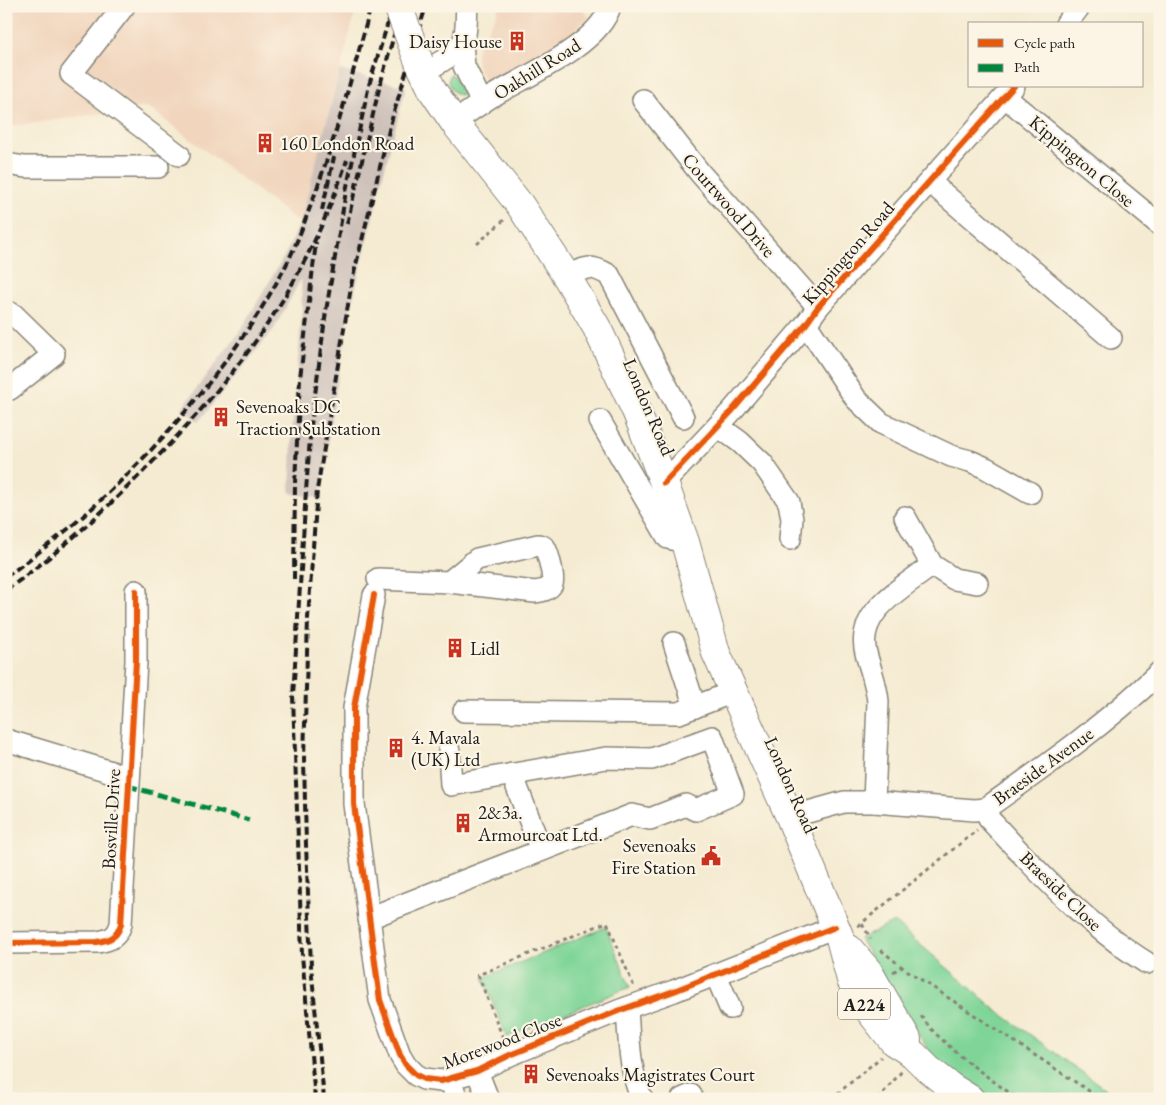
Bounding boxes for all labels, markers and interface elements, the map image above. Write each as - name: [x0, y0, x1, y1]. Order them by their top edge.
- legend: [968, 22, 1144, 88]
- place label: Daisy House: [409, 29, 502, 54]
- building icon: Daisy House: [506, 30, 528, 52]
- street label: Oakhill Road: [489, 32, 586, 106]
- text: Cycle path: [1014, 33, 1076, 52]
- text: Path: [1014, 57, 1040, 76]
- street label: Kippington Close: [1024, 109, 1140, 213]
- place label: 160 London Road: [280, 131, 415, 156]
- building icon: 160 London Road: [254, 132, 276, 154]
- street label: Courtwood Drive: [677, 148, 781, 262]
- street label: Kippington Road: [796, 196, 900, 310]
- street label: London Road: [617, 355, 681, 460]
- place label: Sevenoaks DC Traction Substation: [236, 394, 381, 441]
- building icon: Sevenoaks DC Traction Substation: [210, 406, 232, 428]
- place label: Lidl: [470, 636, 500, 661]
- building icon: Lidl: [444, 637, 466, 659]
- street label: Braeside Avenue: [988, 721, 1098, 811]
- place label: 4. Mavala (UK) Ltd: [411, 725, 481, 772]
- street label: London Road: [759, 733, 824, 838]
- building icon: 4. Mavala (UK) Ltd: [385, 737, 407, 759]
- street label: Bosville Drive: [96, 768, 126, 870]
- place label: 2&3a. Armourcoat Ltd.: [477, 800, 603, 847]
- building icon: 2&3a. Armourcoat Ltd.: [452, 812, 474, 834]
- place label: Sevenoaks Fire Station: [612, 833, 696, 880]
- public building icon: Sevenoaks Fire Station: [700, 845, 722, 867]
- street label: Braeside Close: [1015, 846, 1107, 936]
- road number: A224: [838, 989, 890, 1020]
- street label: Morewood Close: [439, 1007, 565, 1075]
- place label: Sevenoaks Magistrates Court: [546, 1062, 755, 1087]
- building icon: Sevenoaks Magistrates Court: [520, 1063, 542, 1085]

